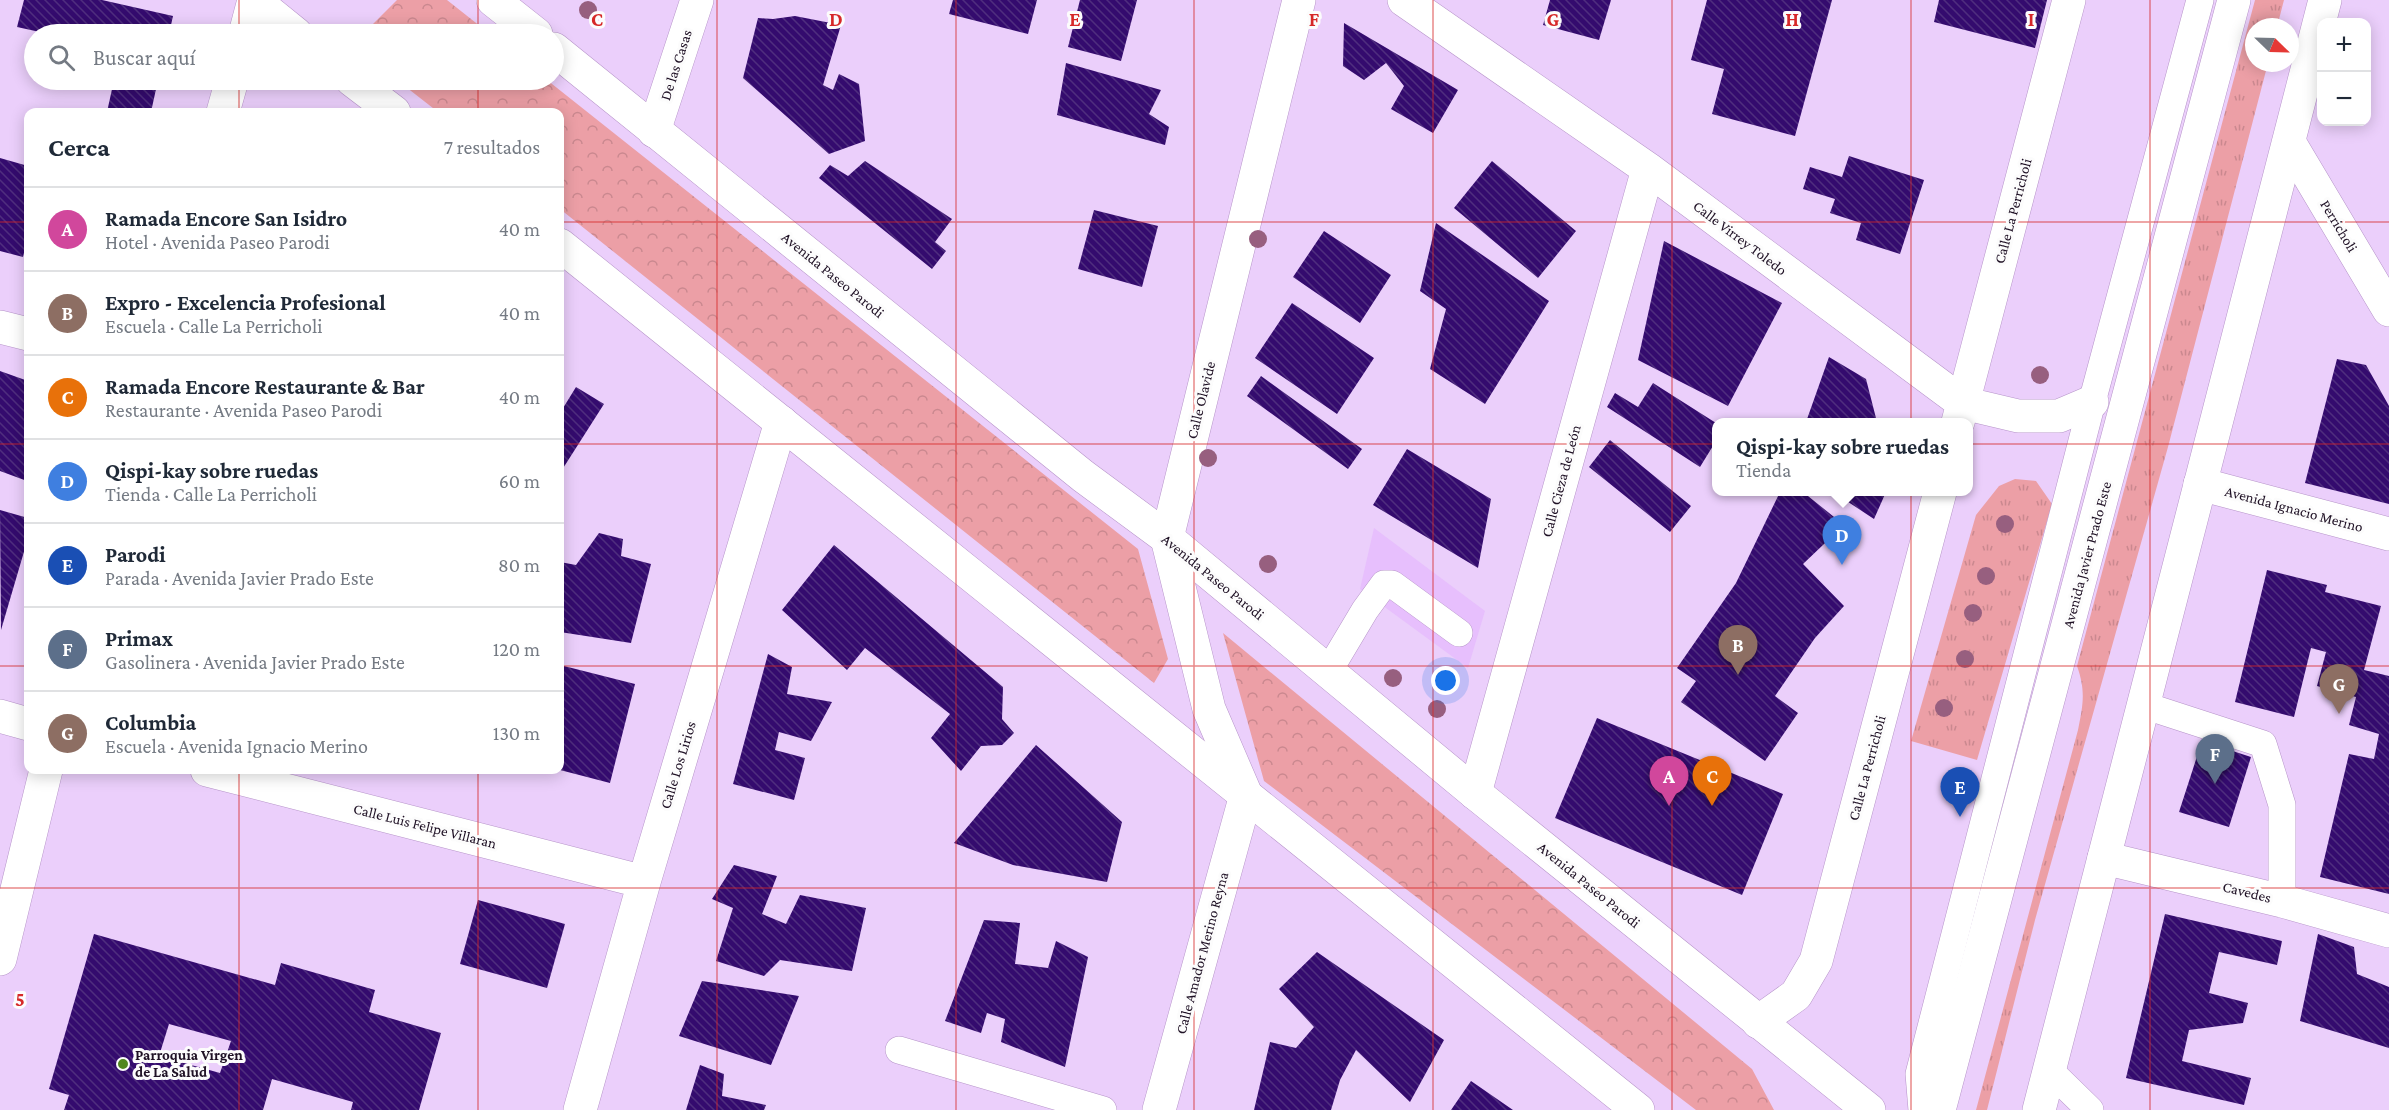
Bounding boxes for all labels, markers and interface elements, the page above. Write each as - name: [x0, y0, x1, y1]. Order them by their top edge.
- text: C: [591, 8, 603, 30]
- text: D: [829, 8, 843, 30]
- text: E: [1069, 8, 1081, 30]
- text: F: [1309, 8, 1320, 30]
- text: G: [1547, 8, 1560, 30]
- text: H: [1785, 8, 1799, 30]
- text: I: [2028, 8, 2035, 30]
- north arrow: [2245, 18, 2299, 72]
- map controls: [2317, 18, 2371, 126]
- button: +: [2317, 18, 2371, 72]
- search box: [24, 24, 564, 90]
- street label: De las Casas: [657, 28, 695, 102]
- icon: search: [45, 41, 78, 74]
- text: Buscar aquí: [93, 45, 195, 70]
- button: −: [2317, 72, 2371, 126]
- text: Cerca: [48, 133, 110, 162]
- text: 7 resultados: [444, 136, 540, 158]
- street label: Calle La Perricholi: [1991, 157, 2035, 265]
- street label: Perricholi: [2317, 197, 2361, 255]
- street label: Calle Virrey Toledo: [1690, 198, 1790, 279]
- text: Ramada Encore San Isidro: [105, 206, 347, 231]
- text: A: [62, 218, 73, 240]
- text: 40 m: [499, 218, 540, 240]
- street label: Avenida Paseo Parodi: [779, 229, 887, 321]
- text: Hotel · Avenida Paseo Parodi: [105, 231, 330, 253]
- text: Expro - Excelencia Profesional: [105, 290, 386, 315]
- text: B: [62, 302, 73, 324]
- text: 40 m: [499, 302, 540, 324]
- text: Escuela · Calle La Perricholi: [105, 315, 322, 337]
- street label: Calle Olavide: [1184, 359, 1218, 440]
- text: Ramada Encore Restaurante & Bar: [105, 374, 425, 399]
- text: C: [61, 386, 74, 408]
- text: 40 m: [499, 386, 540, 408]
- text: Restaurante · Avenida Paseo Parodi: [105, 399, 382, 421]
- popup: [1712, 418, 1973, 496]
- street label: Calle Cieza de León: [1538, 423, 1584, 539]
- text: Qispi-kay sobre ruedas: [1736, 434, 1949, 459]
- text: Qispi-kay sobre ruedas: [105, 458, 318, 483]
- text: Tienda: [1736, 459, 1791, 481]
- text: D: [61, 470, 74, 492]
- text: 60 m: [499, 470, 540, 492]
- street label: Avenida Javier Prado Este: [2060, 479, 2115, 630]
- text: Tienda · Calle La Perricholi: [105, 483, 317, 505]
- street label: Avenida Ignacio Merino: [2223, 483, 2365, 536]
- pin: D: [1822, 516, 1862, 565]
- street label: Avenida Paseo Parodi: [1159, 531, 1267, 623]
- text: Parodi: [105, 542, 166, 567]
- text: E: [62, 554, 73, 576]
- text: 80 m: [498, 554, 540, 576]
- text: Parada · Avenida Javier Prado Este: [105, 567, 374, 589]
- text: Primax: [105, 626, 173, 651]
- pin: B: [1718, 626, 1758, 675]
- text: F: [62, 638, 73, 660]
- text: 120 m: [493, 638, 540, 660]
- text: Gasolinera · Avenida Javier Prado Este: [105, 651, 405, 673]
- pin: G: [2320, 664, 2358, 714]
- your location: [1431, 666, 1460, 695]
- text: Columbia: [105, 710, 196, 735]
- street label: Calle La Perricholi: [1845, 714, 1889, 822]
- street label: Calle Los Lirios: [657, 719, 699, 811]
- text: G: [61, 722, 74, 744]
- text: 130 m: [493, 722, 540, 744]
- pin: F: [2196, 734, 2234, 784]
- text: Escuela · Avenida Ignacio Merino: [105, 735, 368, 757]
- pin: A: [1650, 756, 1688, 806]
- pin: C: [1692, 756, 1732, 806]
- pin: E: [1940, 768, 1980, 817]
- street label: Calle Luis Felipe Villaran: [352, 800, 498, 852]
- street label: Avenida Paseo Parodi: [1535, 839, 1643, 931]
- street label: Calle Amador Merino Reyna: [1173, 870, 1232, 1036]
- street label: Cavedes: [2221, 878, 2273, 906]
- text: 5: [15, 988, 25, 1010]
- place label: Parroquia Virgen de La Salud: [135, 1047, 243, 1080]
- marker: Parroquia Virgen de La Salud: [116, 1057, 130, 1071]

